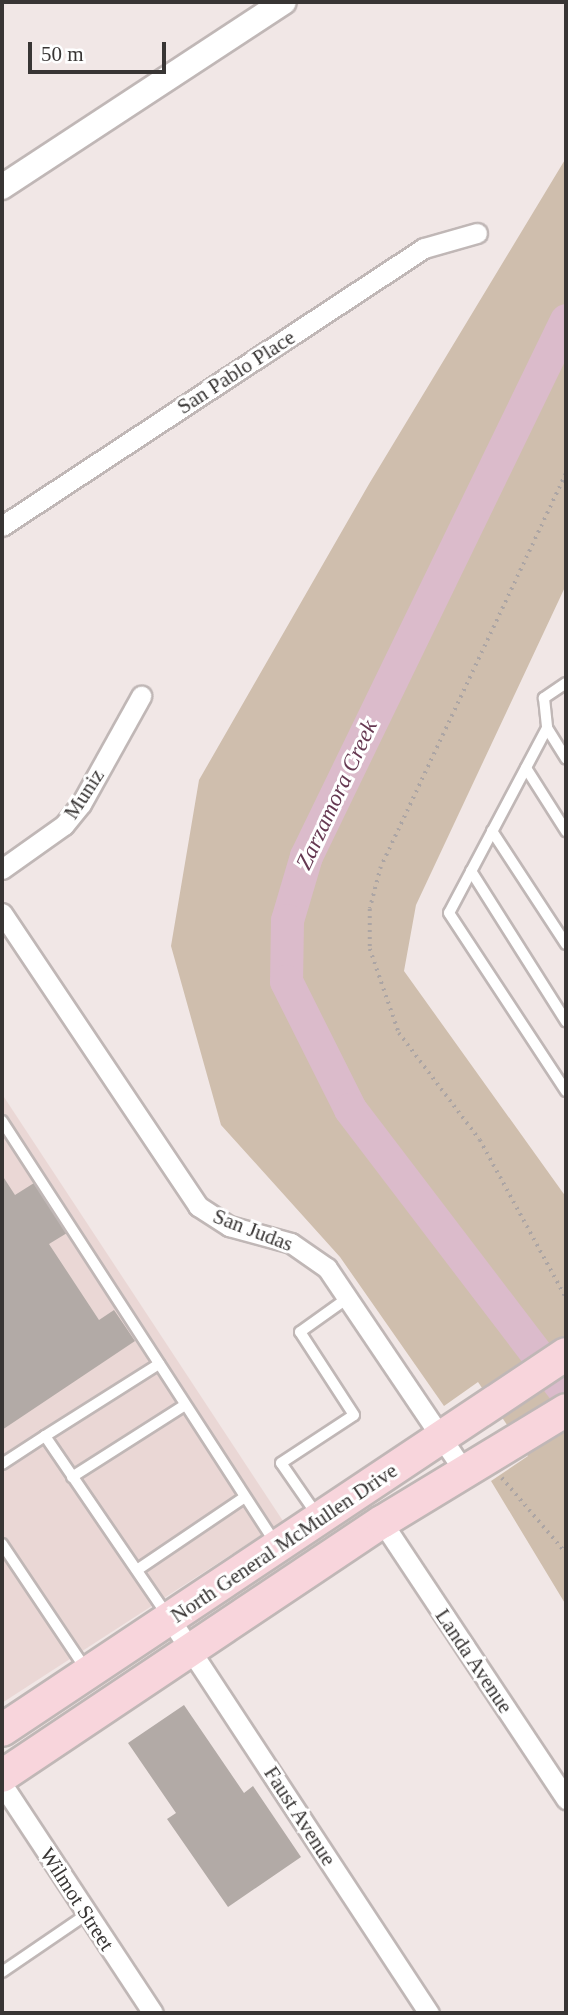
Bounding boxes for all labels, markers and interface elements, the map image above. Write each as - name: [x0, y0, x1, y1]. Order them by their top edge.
- scale bar: [32, 28, 170, 72]
- text: 50 m: [41, 42, 84, 66]
- street label: San Pablo Place: [172, 325, 300, 419]
- water label: Zarzamora Creek: [290, 716, 384, 874]
- street label: Muniz: [59, 764, 109, 824]
- street label: San Judas: [210, 1203, 296, 1257]
- street label: North General McMullen Drive: [166, 1458, 402, 1628]
- street label: Landa Avenue: [430, 1604, 518, 1718]
- street label: Faust Avenue: [258, 1761, 342, 1871]
- street label: Wilmot Street: [34, 1843, 120, 1955]

